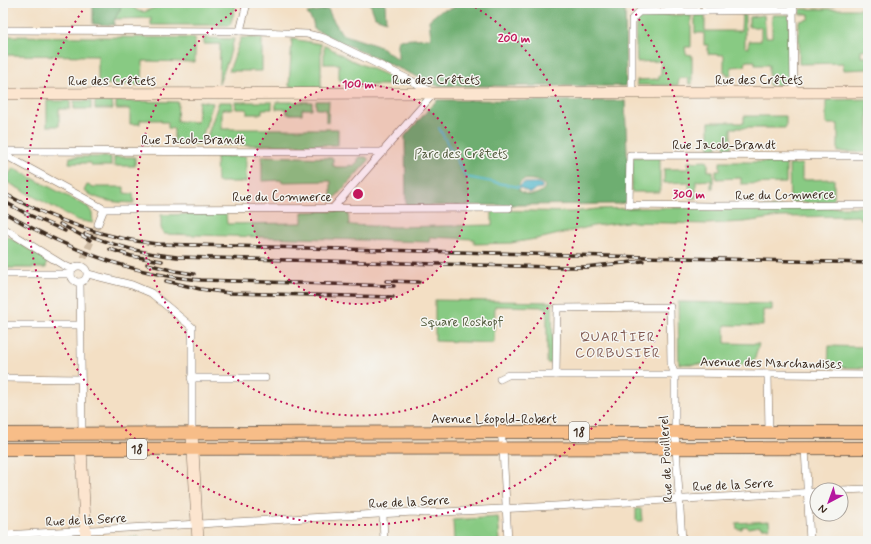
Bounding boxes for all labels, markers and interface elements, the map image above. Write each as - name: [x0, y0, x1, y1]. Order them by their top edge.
- text: 200 m: [498, 31, 531, 47]
- street label: Rue des Crêtets: [392, 72, 480, 89]
- street label: Rue des Crêtets: [715, 72, 803, 89]
- street label: Rue des Crêtets: [68, 73, 156, 90]
- text: 100 m: [342, 77, 375, 93]
- street label: Rue Jacob-Brandt: [141, 132, 245, 149]
- street label: Rue Jacob-Brandt: [672, 137, 776, 154]
- park label: Parc des Crêtets: [414, 146, 508, 163]
- street label: Rue du Commerce: [735, 186, 835, 205]
- centre of rings: [351, 187, 365, 201]
- text: 300 m: [673, 187, 706, 203]
- street label: Rue du Commerce: [232, 189, 332, 206]
- park label: Square Roskopf: [420, 314, 504, 331]
- district label: QUARTIER CORBUSIER: [575, 328, 661, 362]
- street label: Avenue des Marchandises: [700, 354, 842, 373]
- street label: Avenue Léopold-Robert: [431, 411, 557, 428]
- street label: Rue de Pouillerel: [656, 415, 677, 503]
- road number: 18: [569, 422, 589, 442]
- road number: 18: [127, 439, 147, 459]
- street label: Rue de la Serre: [692, 475, 774, 496]
- north arrow: [809, 482, 849, 522]
- street label: Rue de la Serre: [368, 492, 450, 513]
- text: N: [816, 501, 830, 516]
- street label: Rue de la Serre: [45, 510, 127, 531]

